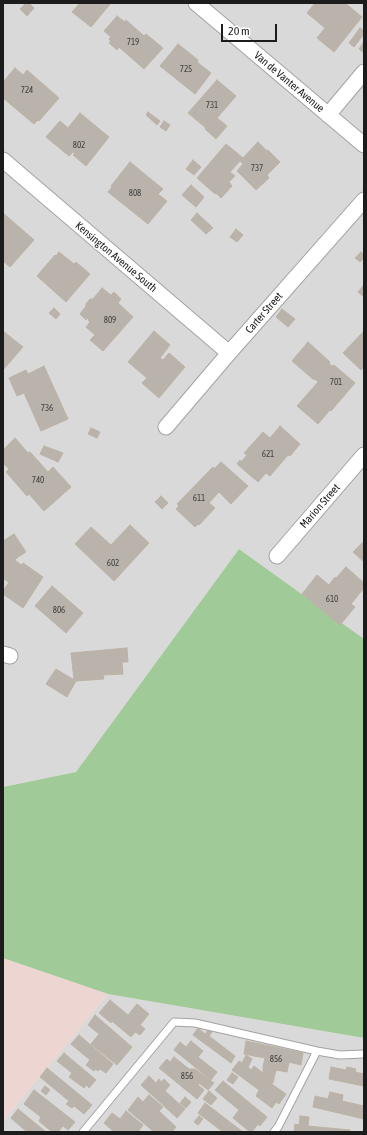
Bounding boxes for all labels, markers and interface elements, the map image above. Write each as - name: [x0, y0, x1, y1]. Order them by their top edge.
- scale bar: [223, 16, 279, 42]
- text: 20 m: [228, 24, 250, 38]
- house number: 719: [127, 37, 139, 47]
- street label: Van de Vanter Avenue: [251, 49, 327, 115]
- house number: 725: [180, 64, 192, 74]
- house number: 724: [21, 85, 33, 95]
- house number: 731: [206, 100, 218, 110]
- house number: 802: [73, 140, 85, 150]
- house number: 737: [251, 163, 263, 173]
- house number: 808: [129, 188, 141, 198]
- street label: Kensington Avenue South: [72, 219, 160, 295]
- street label: Carter Street: [243, 290, 285, 336]
- house number: 809: [104, 315, 116, 325]
- house number: 701: [330, 377, 342, 387]
- house number: 736: [41, 403, 53, 413]
- house number: 621: [262, 449, 274, 459]
- house number: 740: [32, 475, 44, 485]
- street label: Marion Street: [297, 481, 343, 531]
- house number: 611: [193, 493, 205, 503]
- house number: 602: [107, 558, 119, 568]
- house number: 610: [326, 594, 338, 604]
- house number: 806: [53, 605, 65, 615]
- house number: 856: [270, 1054, 282, 1064]
- house number: 856: [181, 1071, 193, 1081]

